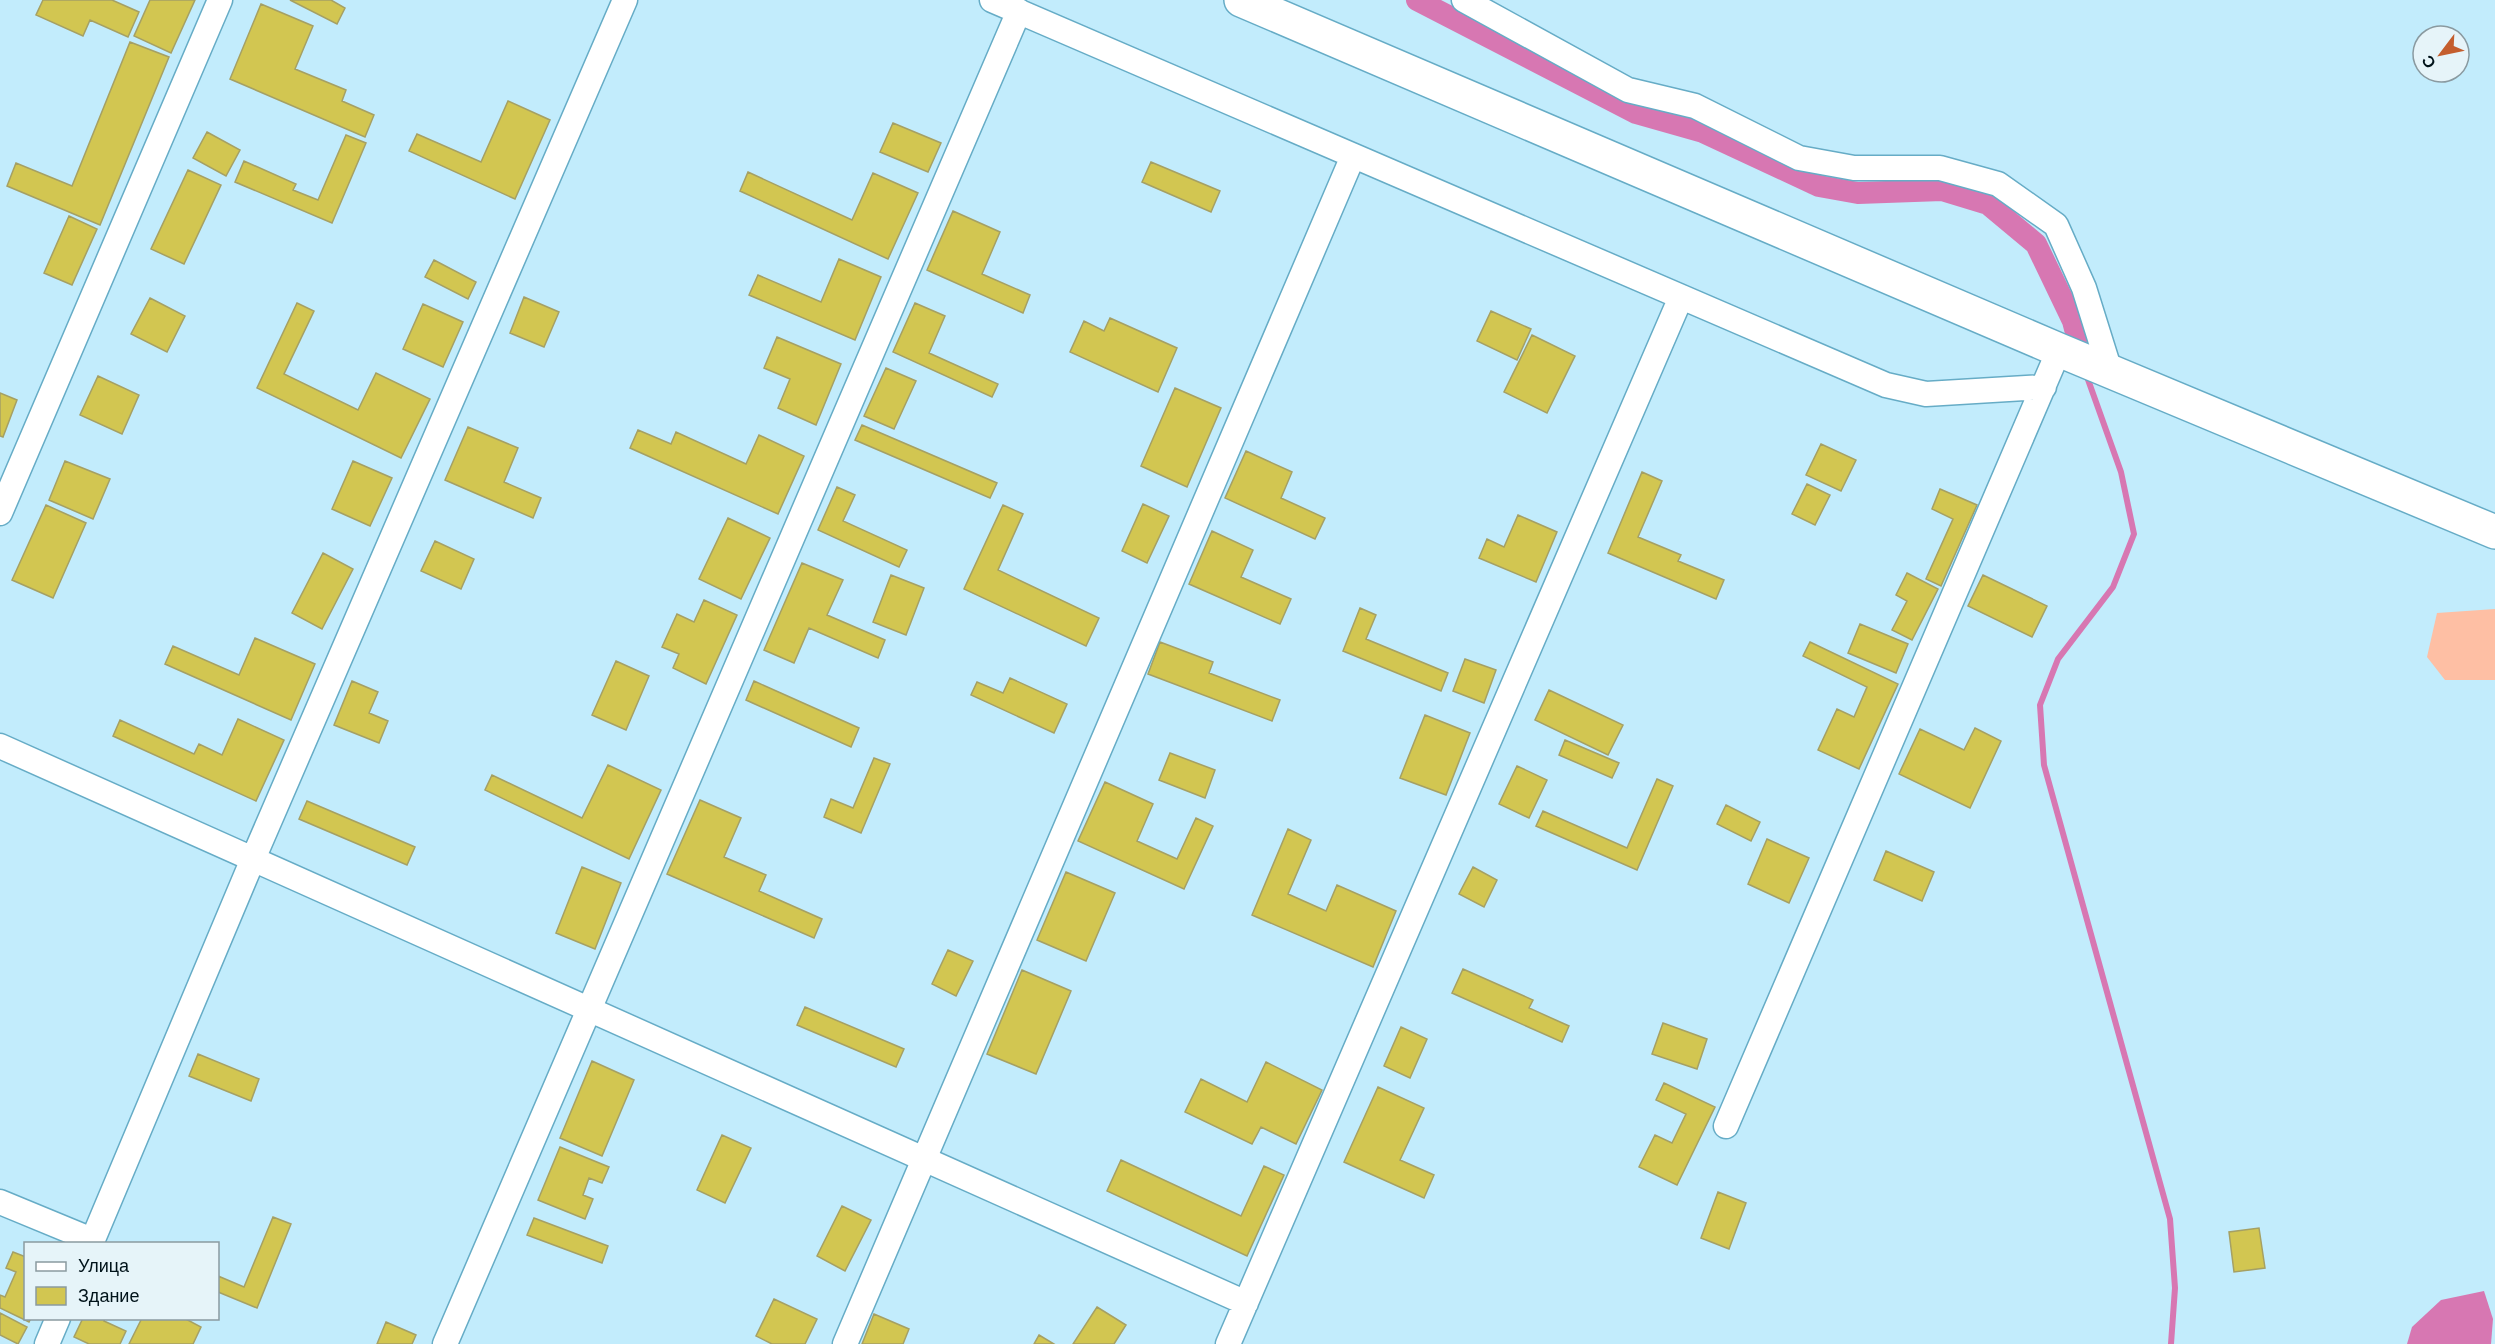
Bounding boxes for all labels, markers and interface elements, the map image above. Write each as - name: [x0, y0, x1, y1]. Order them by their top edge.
- north arrow: [2411, 24, 2471, 84]
- text: С: [2417, 51, 2441, 72]
- legend: [24, 1242, 219, 1320]
- text: Улица: [78, 1254, 130, 1278]
- text: Здание: [78, 1284, 139, 1308]

